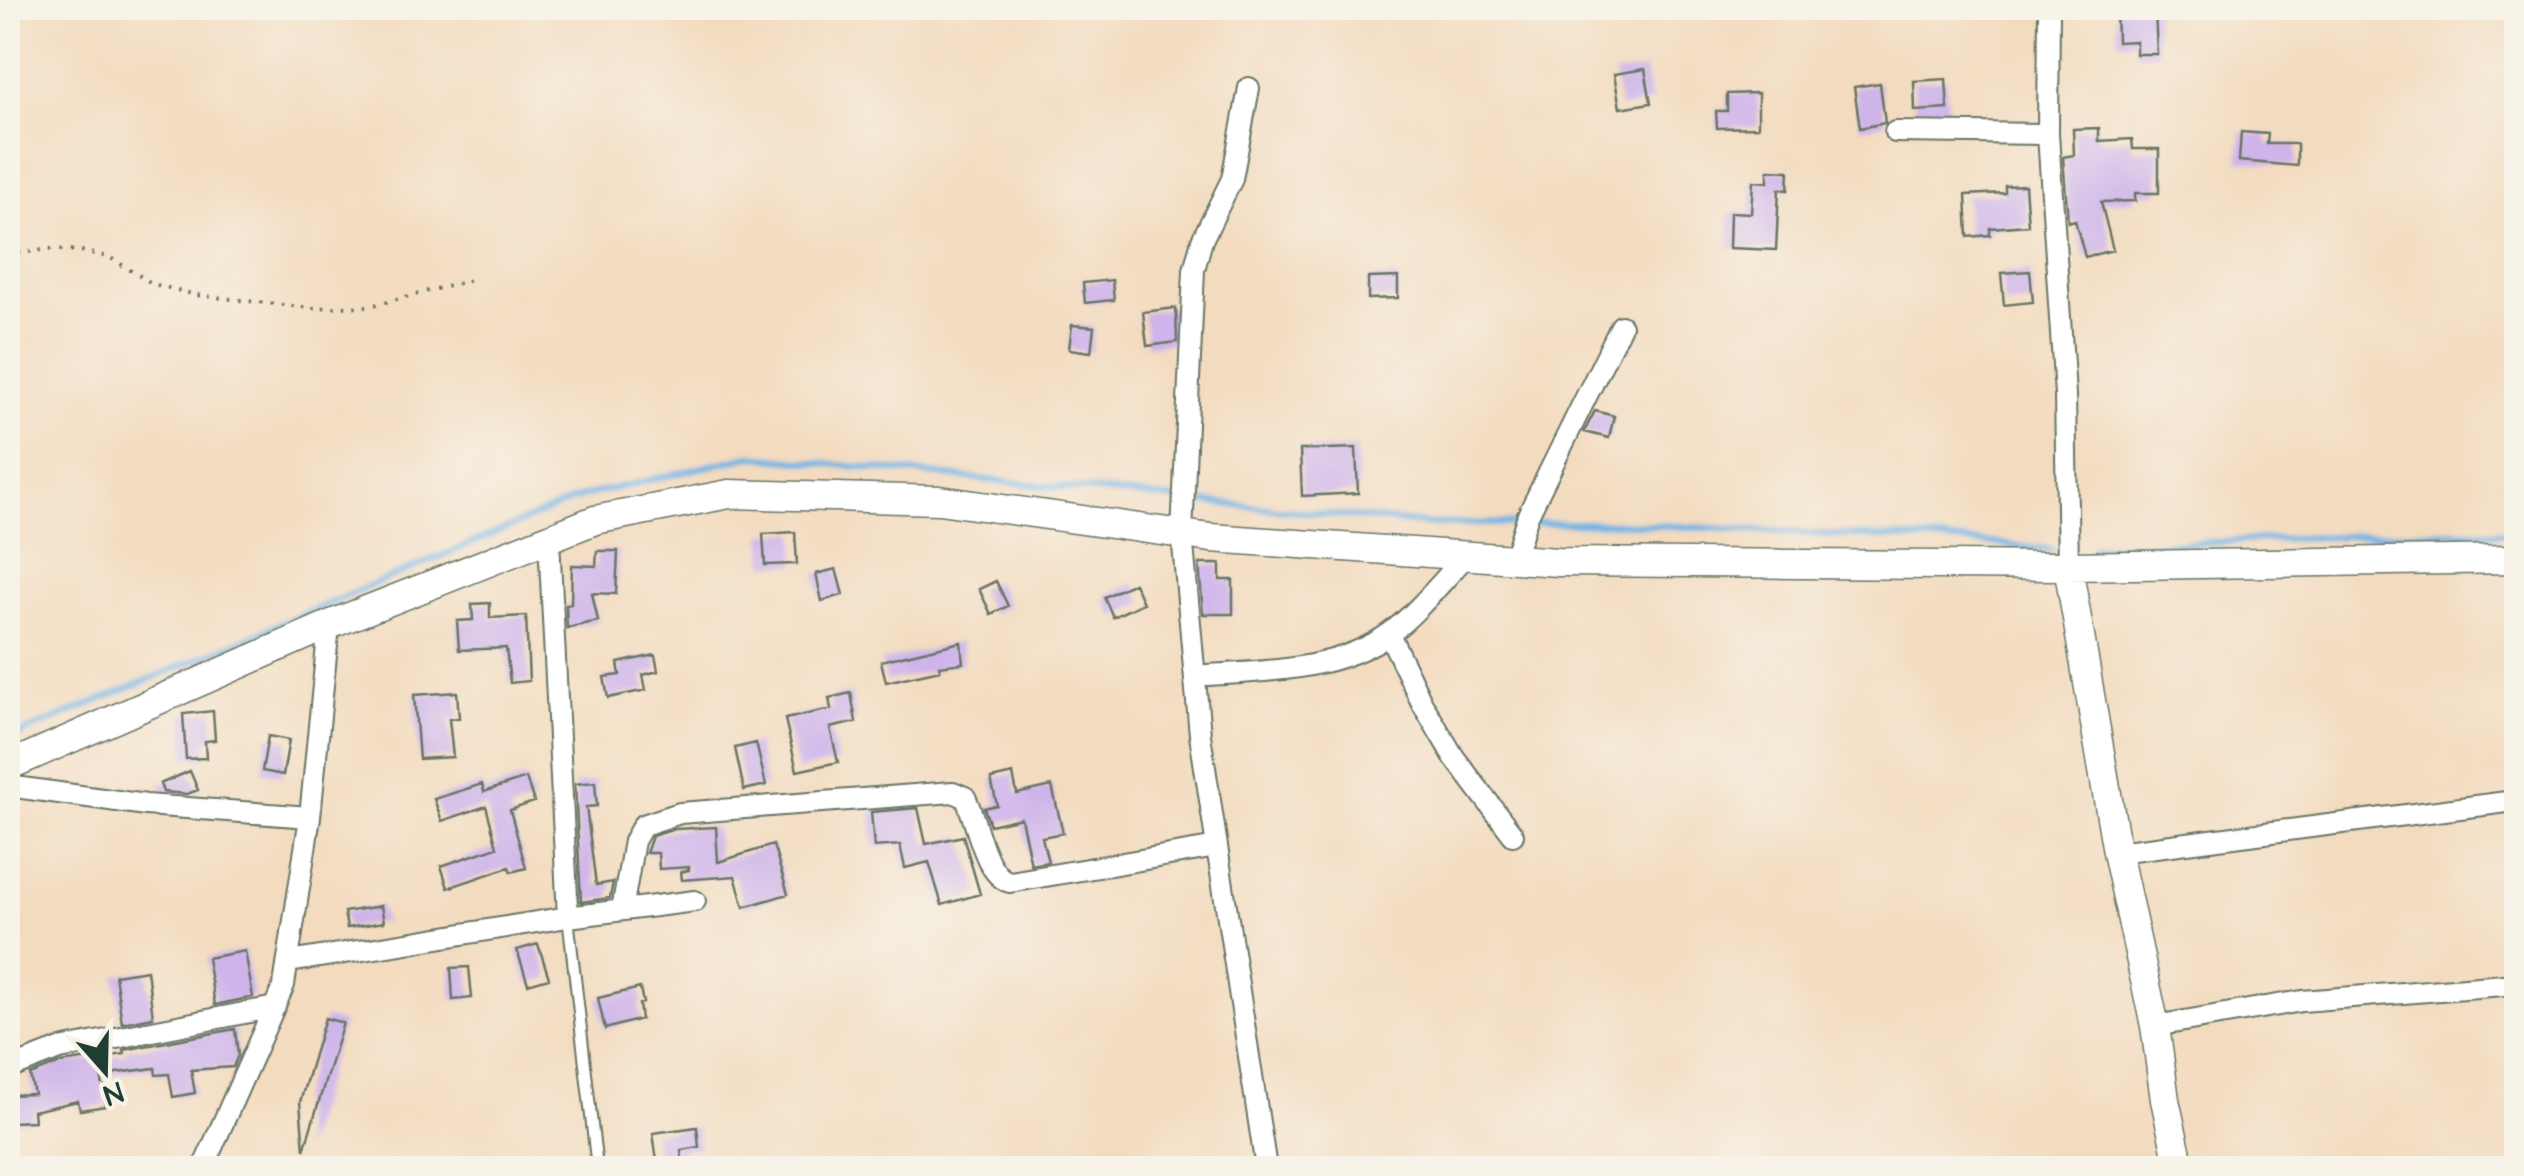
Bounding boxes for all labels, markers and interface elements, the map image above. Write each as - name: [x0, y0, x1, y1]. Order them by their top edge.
- north arrow: [55, 1021, 155, 1121]
- text: N: [98, 1072, 128, 1115]

